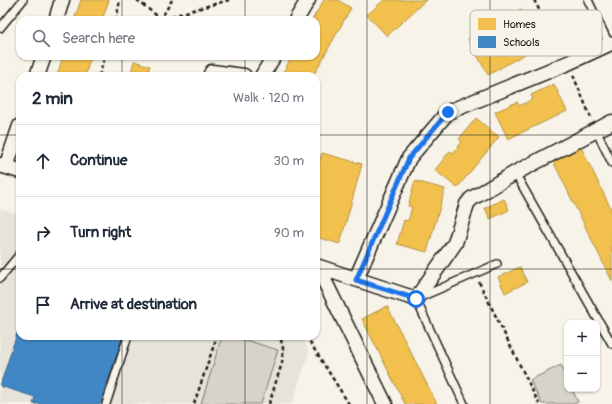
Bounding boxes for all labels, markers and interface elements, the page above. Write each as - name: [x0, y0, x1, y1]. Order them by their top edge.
- legend: [470, 10, 602, 56]
- search box: [16, 16, 320, 60]
- text: Homes: [503, 18, 536, 31]
- icon: search: [30, 27, 52, 49]
- text: Search here: [62, 29, 135, 48]
- text: Schools: [503, 36, 540, 49]
- text: 2 min: [32, 88, 73, 109]
- text: Walk · 120 m: [233, 90, 304, 106]
- route end: [439, 103, 457, 121]
- icon: ahead: [32, 150, 54, 172]
- text: Continue: [70, 151, 128, 170]
- text: 30 m: [274, 153, 304, 169]
- icon: right: [32, 222, 54, 244]
- text: Turn right: [70, 223, 131, 242]
- text: 90 m: [274, 225, 304, 241]
- route start: [407, 290, 425, 308]
- icon: arrive: [32, 294, 54, 316]
- text: Arrive at destination: [70, 295, 197, 314]
- map controls: [564, 320, 600, 392]
- button: +: [564, 320, 600, 356]
- button: −: [564, 356, 600, 392]

